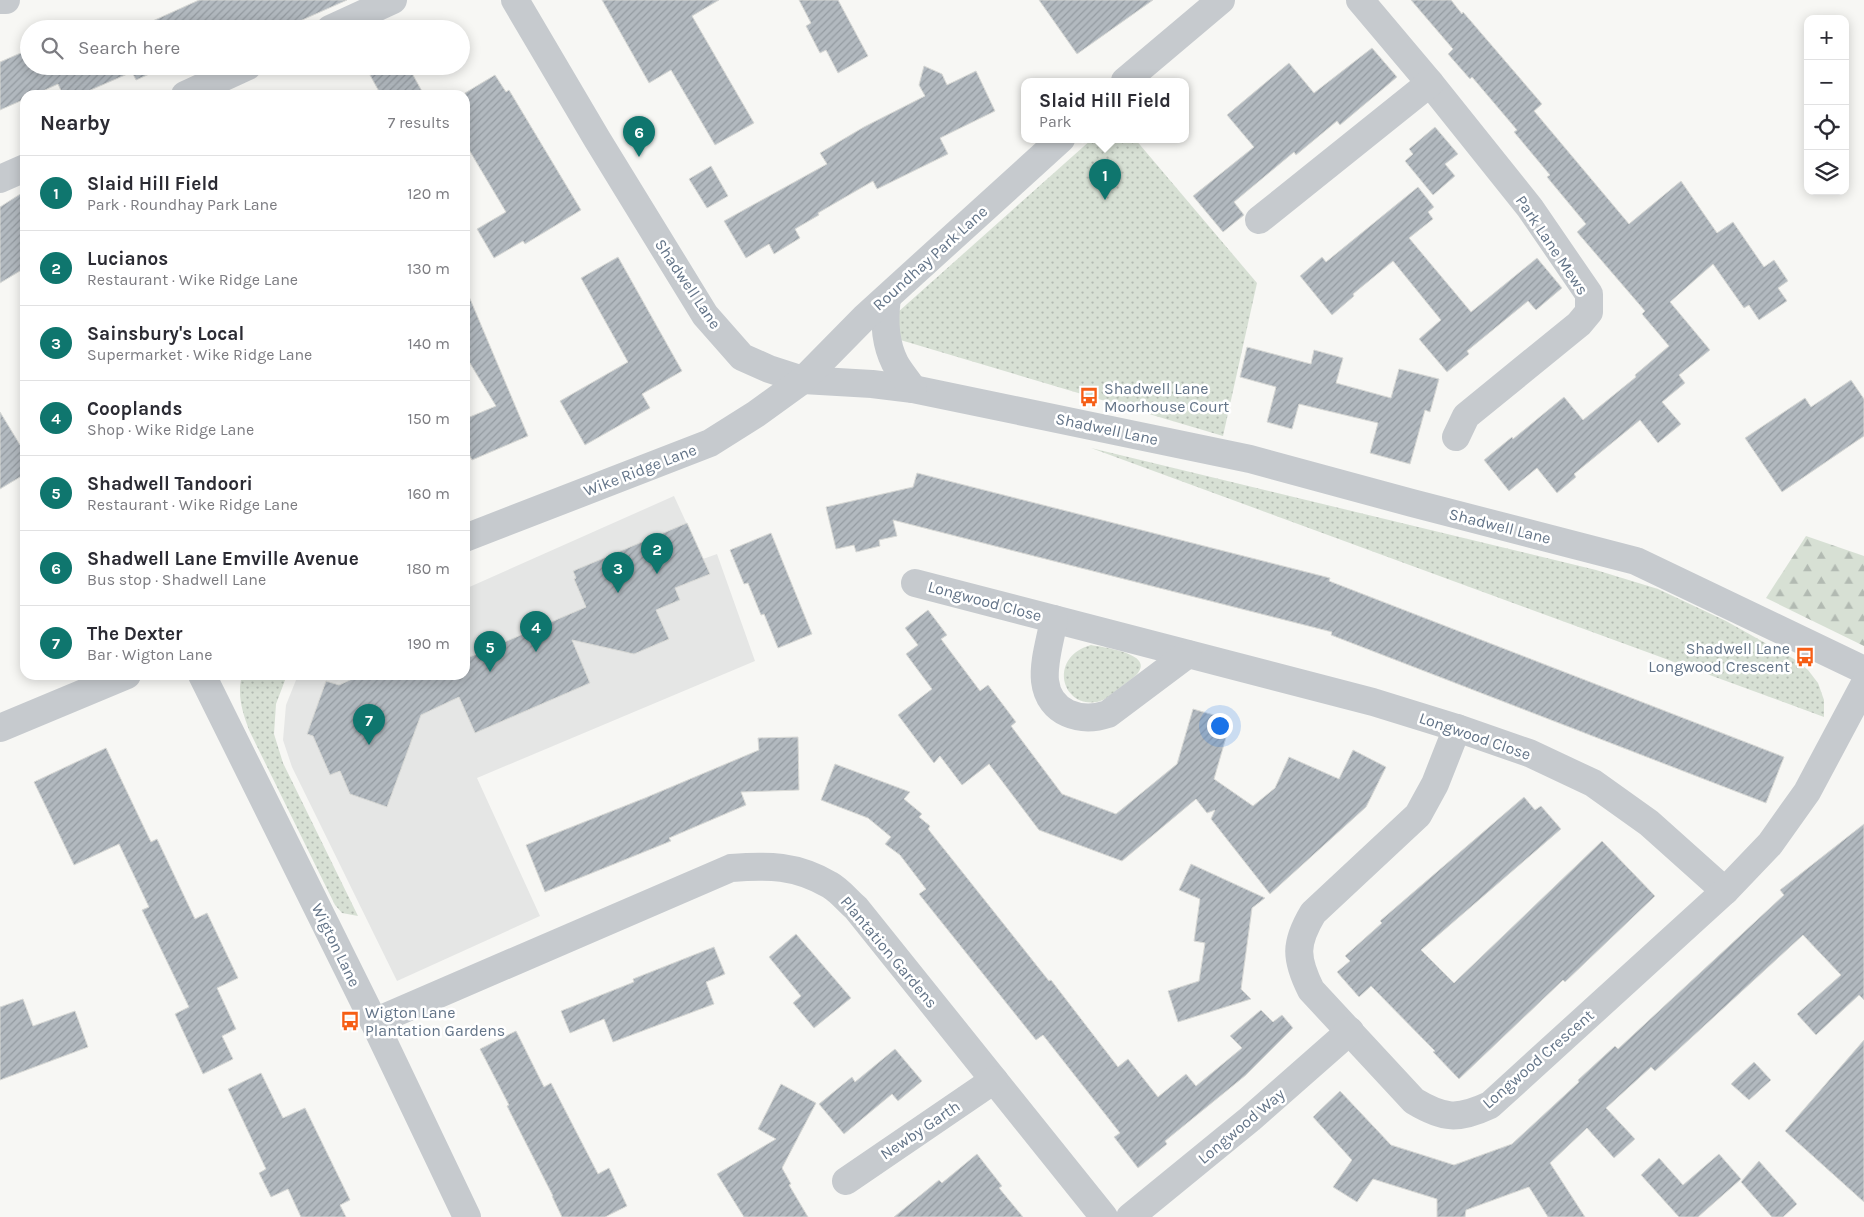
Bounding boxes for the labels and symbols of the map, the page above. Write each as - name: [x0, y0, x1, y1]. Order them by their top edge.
- pin: 6: [623, 116, 655, 157]
- pin: 1: [1089, 159, 1121, 200]
- street label: Park Lane Mews: [1512, 192, 1592, 298]
- street label: Roundhay Park Lane: [869, 202, 991, 314]
- street label: Shadwell Lane: [651, 235, 725, 333]
- place label: Shadwell Lane Moorhouse Court: [1104, 379, 1229, 416]
- bus stop icon: Shadwell Lane Moorhouse Court: [1078, 386, 1100, 408]
- street label: Shadwell Lane: [1054, 409, 1160, 449]
- street label: Wike Ridge Lane: [581, 440, 699, 500]
- street label: Shadwell Lane: [1447, 504, 1553, 548]
- pin: 2: [641, 533, 673, 574]
- pin: 3: [602, 552, 634, 593]
- street label: Longwood Close: [926, 577, 1044, 625]
- pin: 4: [520, 611, 552, 652]
- pin: 5: [474, 631, 506, 672]
- place label: Shadwell Lane Longwood Crescent: [1648, 639, 1790, 676]
- bus stop icon: Shadwell Lane Longwood Crescent: [1794, 646, 1816, 668]
- pin: 7: [353, 704, 385, 745]
- street label: Longwood Close: [1417, 708, 1533, 764]
- your location: [1207, 713, 1233, 739]
- street label: Plantation Gardens: [837, 892, 941, 1012]
- street label: Wigton Lane: [308, 900, 364, 990]
- place label: Wigton Lane Plantation Gardens: [365, 1003, 505, 1040]
- street label: Longwood Crescent: [1478, 1005, 1598, 1113]
- bus stop icon: Wigton Lane Plantation Gardens: [339, 1010, 361, 1032]
- street label: Longwood Way: [1194, 1084, 1289, 1168]
- street label: Newby Garth: [877, 1096, 963, 1164]

